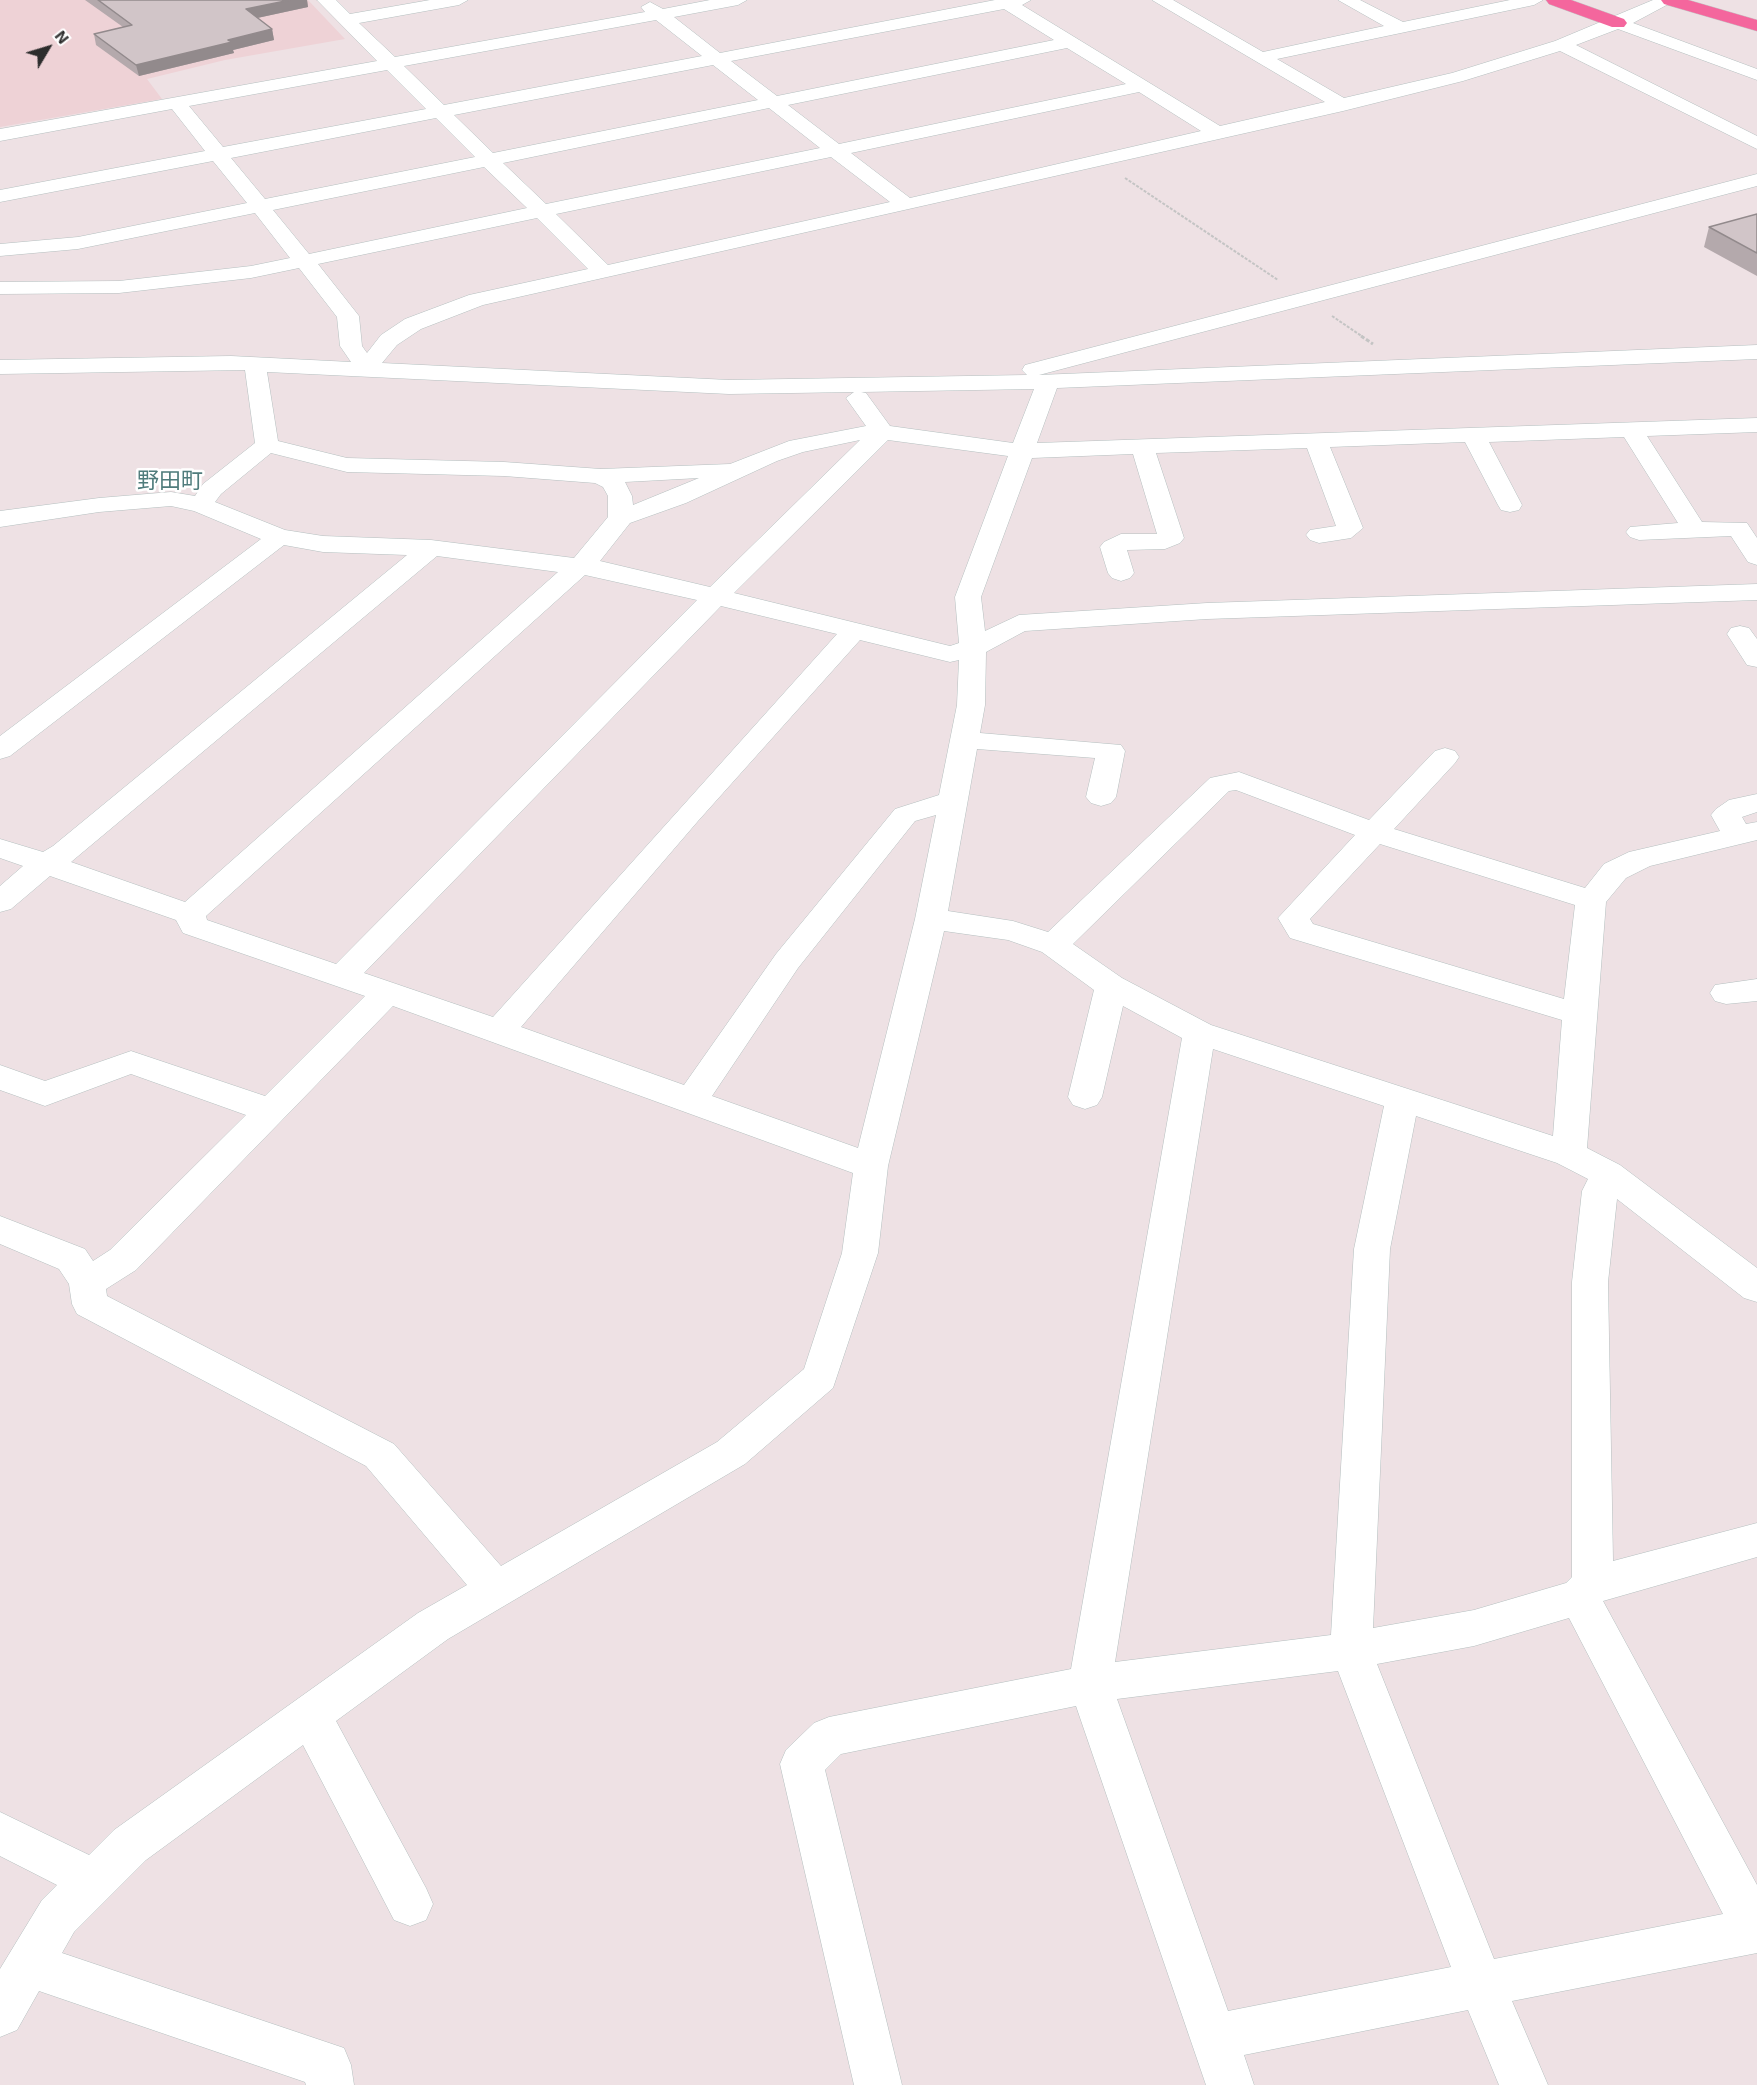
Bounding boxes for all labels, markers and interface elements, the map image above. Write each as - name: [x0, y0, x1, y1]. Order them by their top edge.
- north arrow: [18, 18, 78, 78]
- text: N: [52, 26, 74, 47]
- district label: 野田町: [137, 468, 203, 494]

